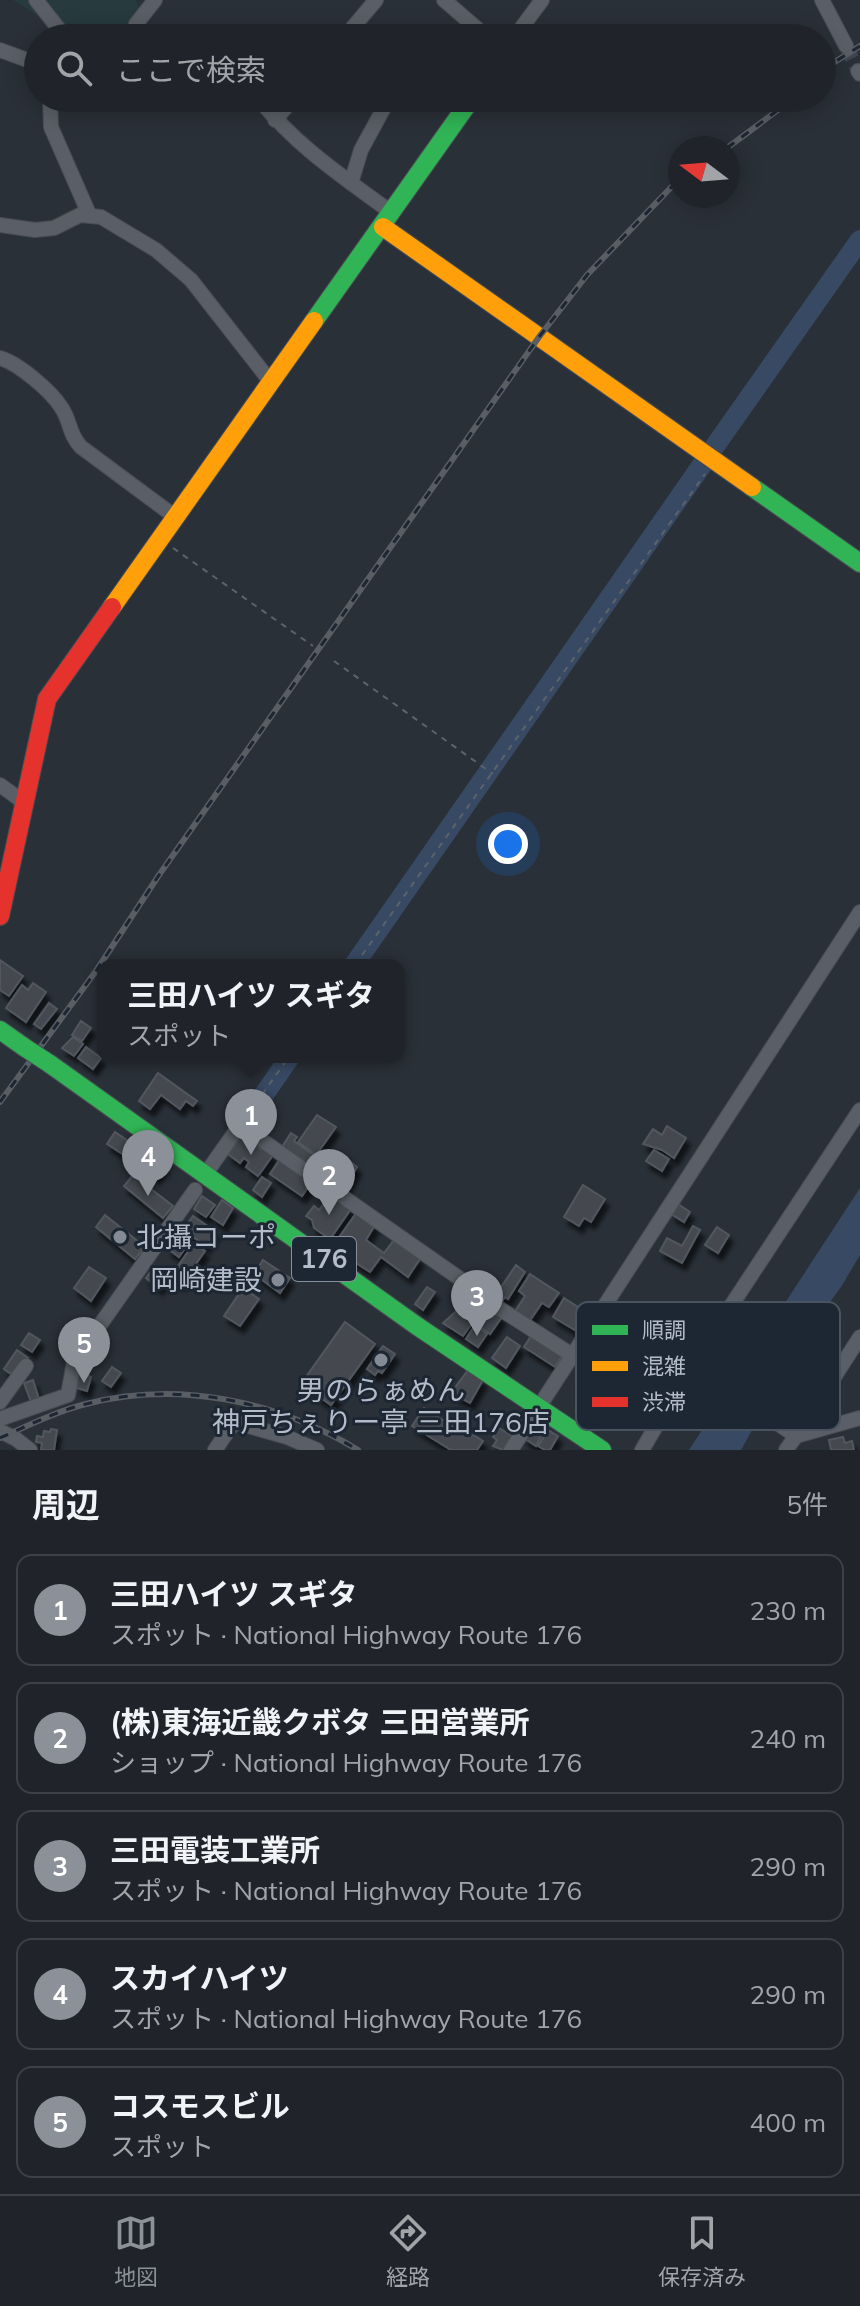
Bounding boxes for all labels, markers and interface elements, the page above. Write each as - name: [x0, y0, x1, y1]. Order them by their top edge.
- search box: [24, 24, 836, 112]
- icon: search: [52, 46, 96, 90]
- text: ここで検索: [116, 51, 266, 89]
- north arrow: [668, 136, 740, 208]
- your location: [488, 824, 528, 864]
- popup: [97, 959, 405, 1063]
- text: 三田ハイツ スギタ: [127, 976, 375, 1014]
- text: スポット: [127, 1019, 231, 1052]
- pin: 1: [225, 1089, 277, 1155]
- pin: 4: [122, 1130, 174, 1196]
- pin: 2: [303, 1149, 355, 1215]
- place label: 北攝コーポ: [136, 1219, 276, 1254]
- marker: 北攝コーポ: [111, 1228, 129, 1246]
- road number: 176: [292, 1237, 356, 1281]
- place label: 岡崎建設: [150, 1262, 262, 1297]
- pin: 3: [451, 1270, 503, 1336]
- marker: 岡崎建設: [269, 1271, 287, 1289]
- legend: [576, 1302, 840, 1430]
- text: 順調: [642, 1316, 686, 1344]
- pin: 5: [58, 1317, 110, 1383]
- marker: 男のらぁめん 神戸ちぇりー亭 三田176店: [372, 1351, 390, 1369]
- text: 混雑: [642, 1352, 686, 1380]
- place label: 男のらぁめん 神戸ちぇりー亭 三田176店: [212, 1372, 550, 1439]
- text: 渋滞: [642, 1388, 686, 1416]
- text: 周辺: [32, 1483, 100, 1526]
- text: 5件: [786, 1488, 828, 1521]
- text: 三田ハイツ スギタ: [110, 1575, 358, 1613]
- text: 1: [52, 1594, 68, 1627]
- text: 230 m: [750, 1594, 826, 1627]
- text: スポット · National Highway Route 176: [110, 1618, 582, 1651]
- text: (株)東海近畿クボタ 三田営業所: [110, 1703, 530, 1741]
- text: 2: [52, 1722, 68, 1755]
- text: 240 m: [750, 1722, 826, 1755]
- text: ショップ · National Highway Route 176: [110, 1746, 582, 1779]
- text: 三田電装工業所: [110, 1831, 320, 1869]
- text: 3: [52, 1850, 68, 1883]
- text: 290 m: [750, 1850, 826, 1883]
- text: スポット · National Highway Route 176: [110, 1874, 582, 1907]
- text: スカイハイツ: [110, 1959, 289, 1997]
- text: 4: [52, 1978, 68, 2011]
- text: 290 m: [750, 1978, 826, 2011]
- text: スポット · National Highway Route 176: [110, 2002, 582, 2035]
- text: コスモスビル: [110, 2087, 290, 2125]
- text: 5: [52, 2106, 68, 2139]
- text: 400 m: [750, 2106, 826, 2139]
- text: スポット: [110, 2130, 214, 2163]
- tab: 地図: [114, 2211, 158, 2291]
- tab: 経路: [386, 2211, 430, 2291]
- tab: 保存済み: [658, 2211, 746, 2291]

